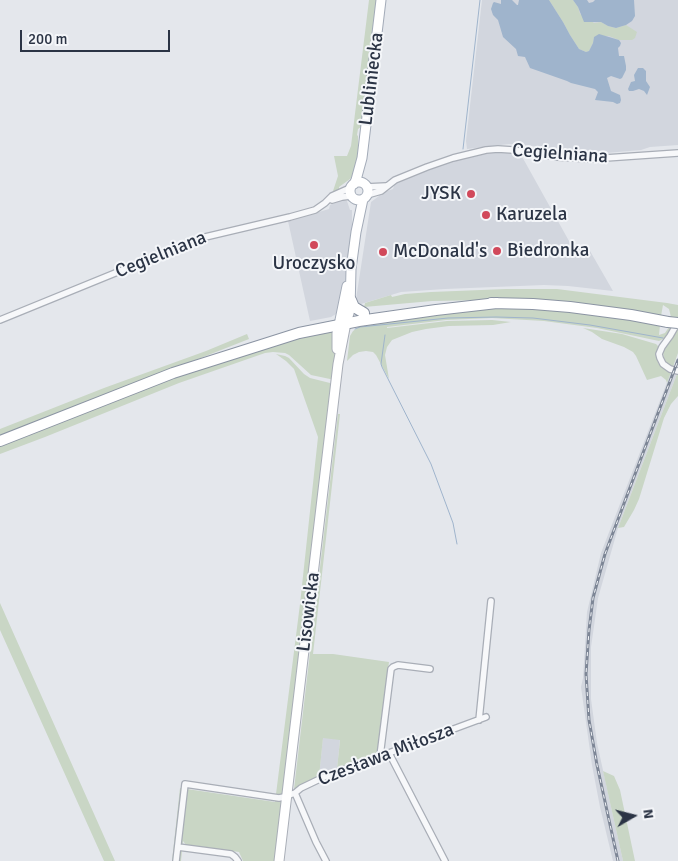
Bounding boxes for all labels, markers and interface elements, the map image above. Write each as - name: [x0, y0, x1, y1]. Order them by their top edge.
- scale bar: [22, 20, 172, 52]
- text: 200 m: [28, 30, 68, 48]
- street label: Lubliniecka: [355, 31, 389, 127]
- street label: Cegielniana: [511, 139, 609, 169]
- place label: JYSK: [421, 183, 461, 205]
- marker: JYSK: [465, 188, 477, 200]
- place label: Karuzela: [496, 204, 567, 226]
- marker: Karuzela: [480, 209, 492, 221]
- street label: Cegielniana: [112, 226, 210, 284]
- marker: Uroczysko: [308, 239, 320, 251]
- place label: Biedronka: [507, 240, 589, 262]
- place label: McDonald's: [393, 241, 487, 263]
- marker: Biedronka: [491, 245, 503, 257]
- marker: McDonald's: [377, 246, 389, 258]
- place label: Uroczysko: [273, 253, 355, 275]
- street label: Lisowicka: [293, 571, 325, 653]
- street label: Czesława Miłosza: [315, 719, 457, 791]
- north arrow: [608, 791, 658, 841]
- text: N: [639, 808, 657, 820]

